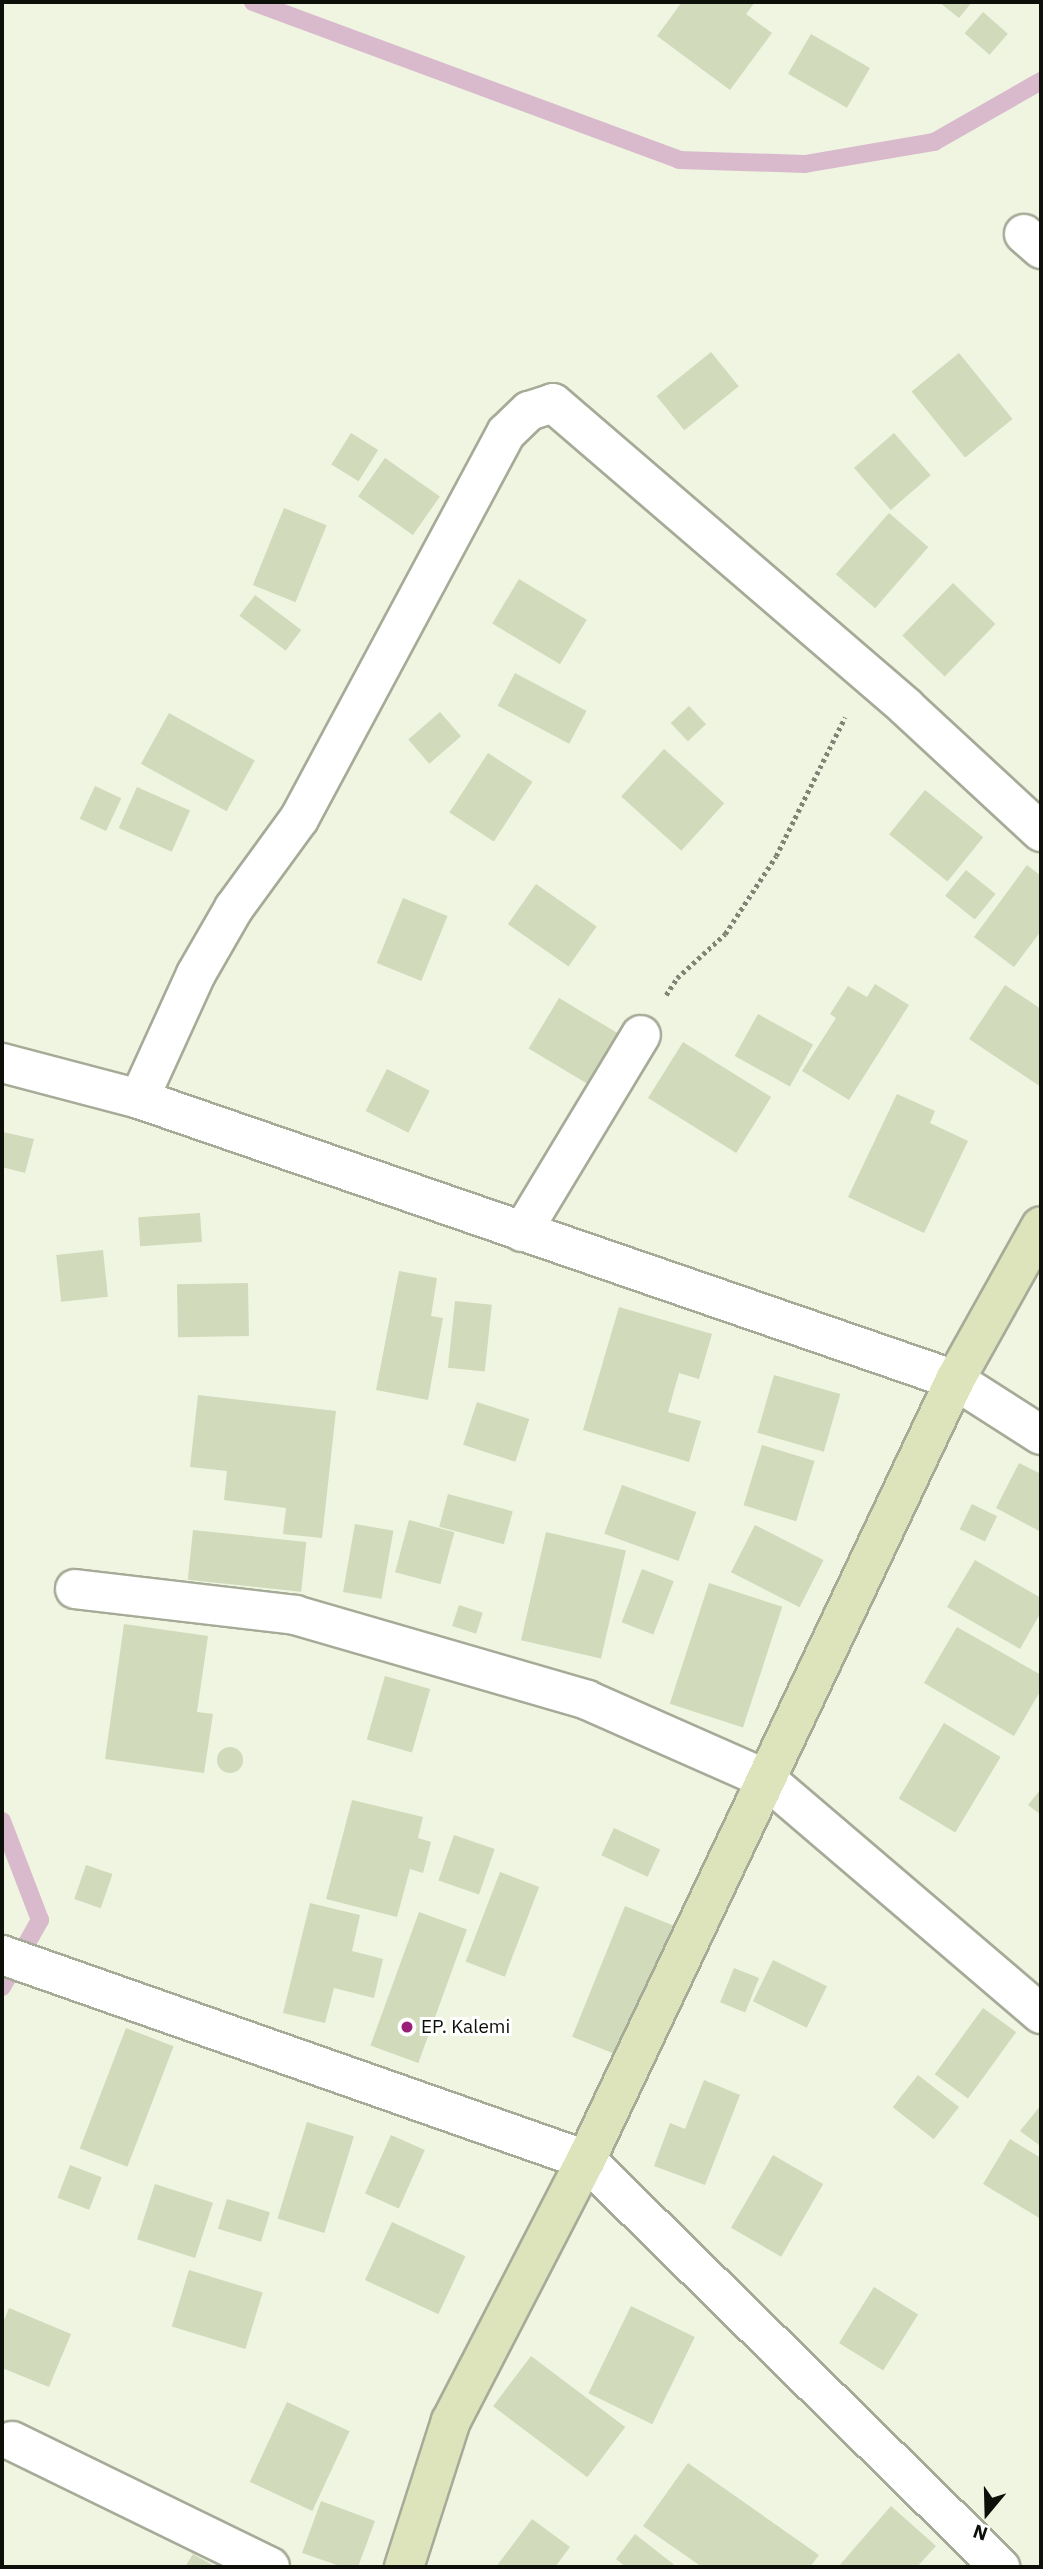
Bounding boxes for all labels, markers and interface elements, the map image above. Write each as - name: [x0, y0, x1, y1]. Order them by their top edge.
- place label: EP. Kalemi: [421, 2016, 510, 2038]
- marker: EP. Kalemi: [399, 2019, 415, 2035]
- north arrow: [952, 2478, 1022, 2548]
- text: N: [970, 2519, 991, 2546]

